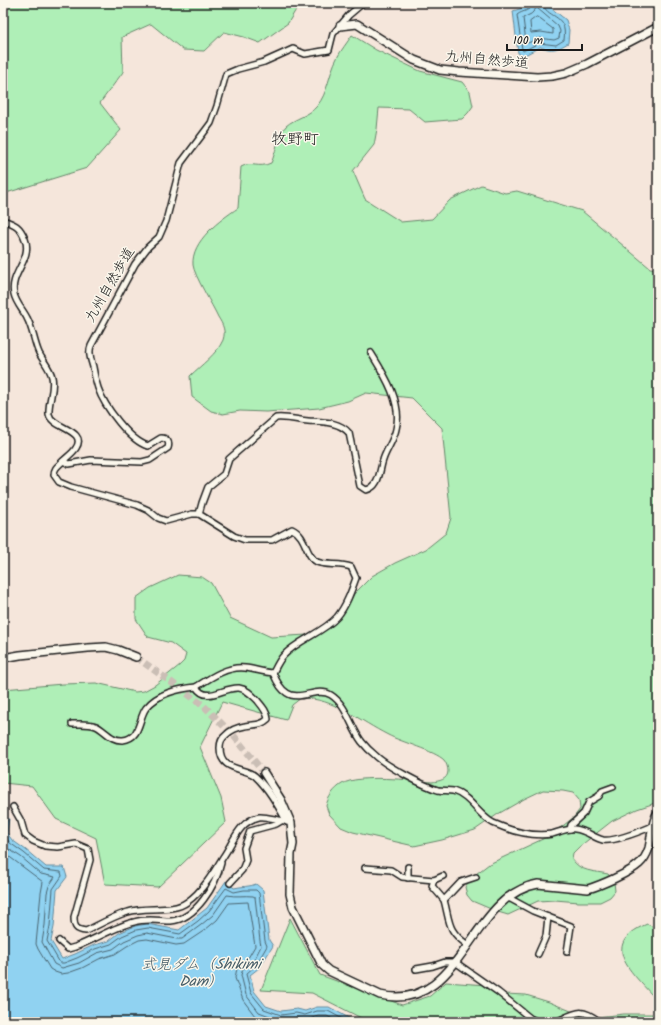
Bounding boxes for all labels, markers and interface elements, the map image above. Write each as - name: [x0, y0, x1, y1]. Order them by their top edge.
- scale bar: [507, 26, 582, 52]
- text: 100 m: [513, 31, 544, 50]
- street label: 九州自然歩道: [444, 45, 530, 75]
- district label: 牧野町: [271, 127, 319, 152]
- street label: 九州自然歩道: [79, 243, 141, 327]
- water label: 式見ダム（Shikimi Dam）: [141, 953, 264, 994]

